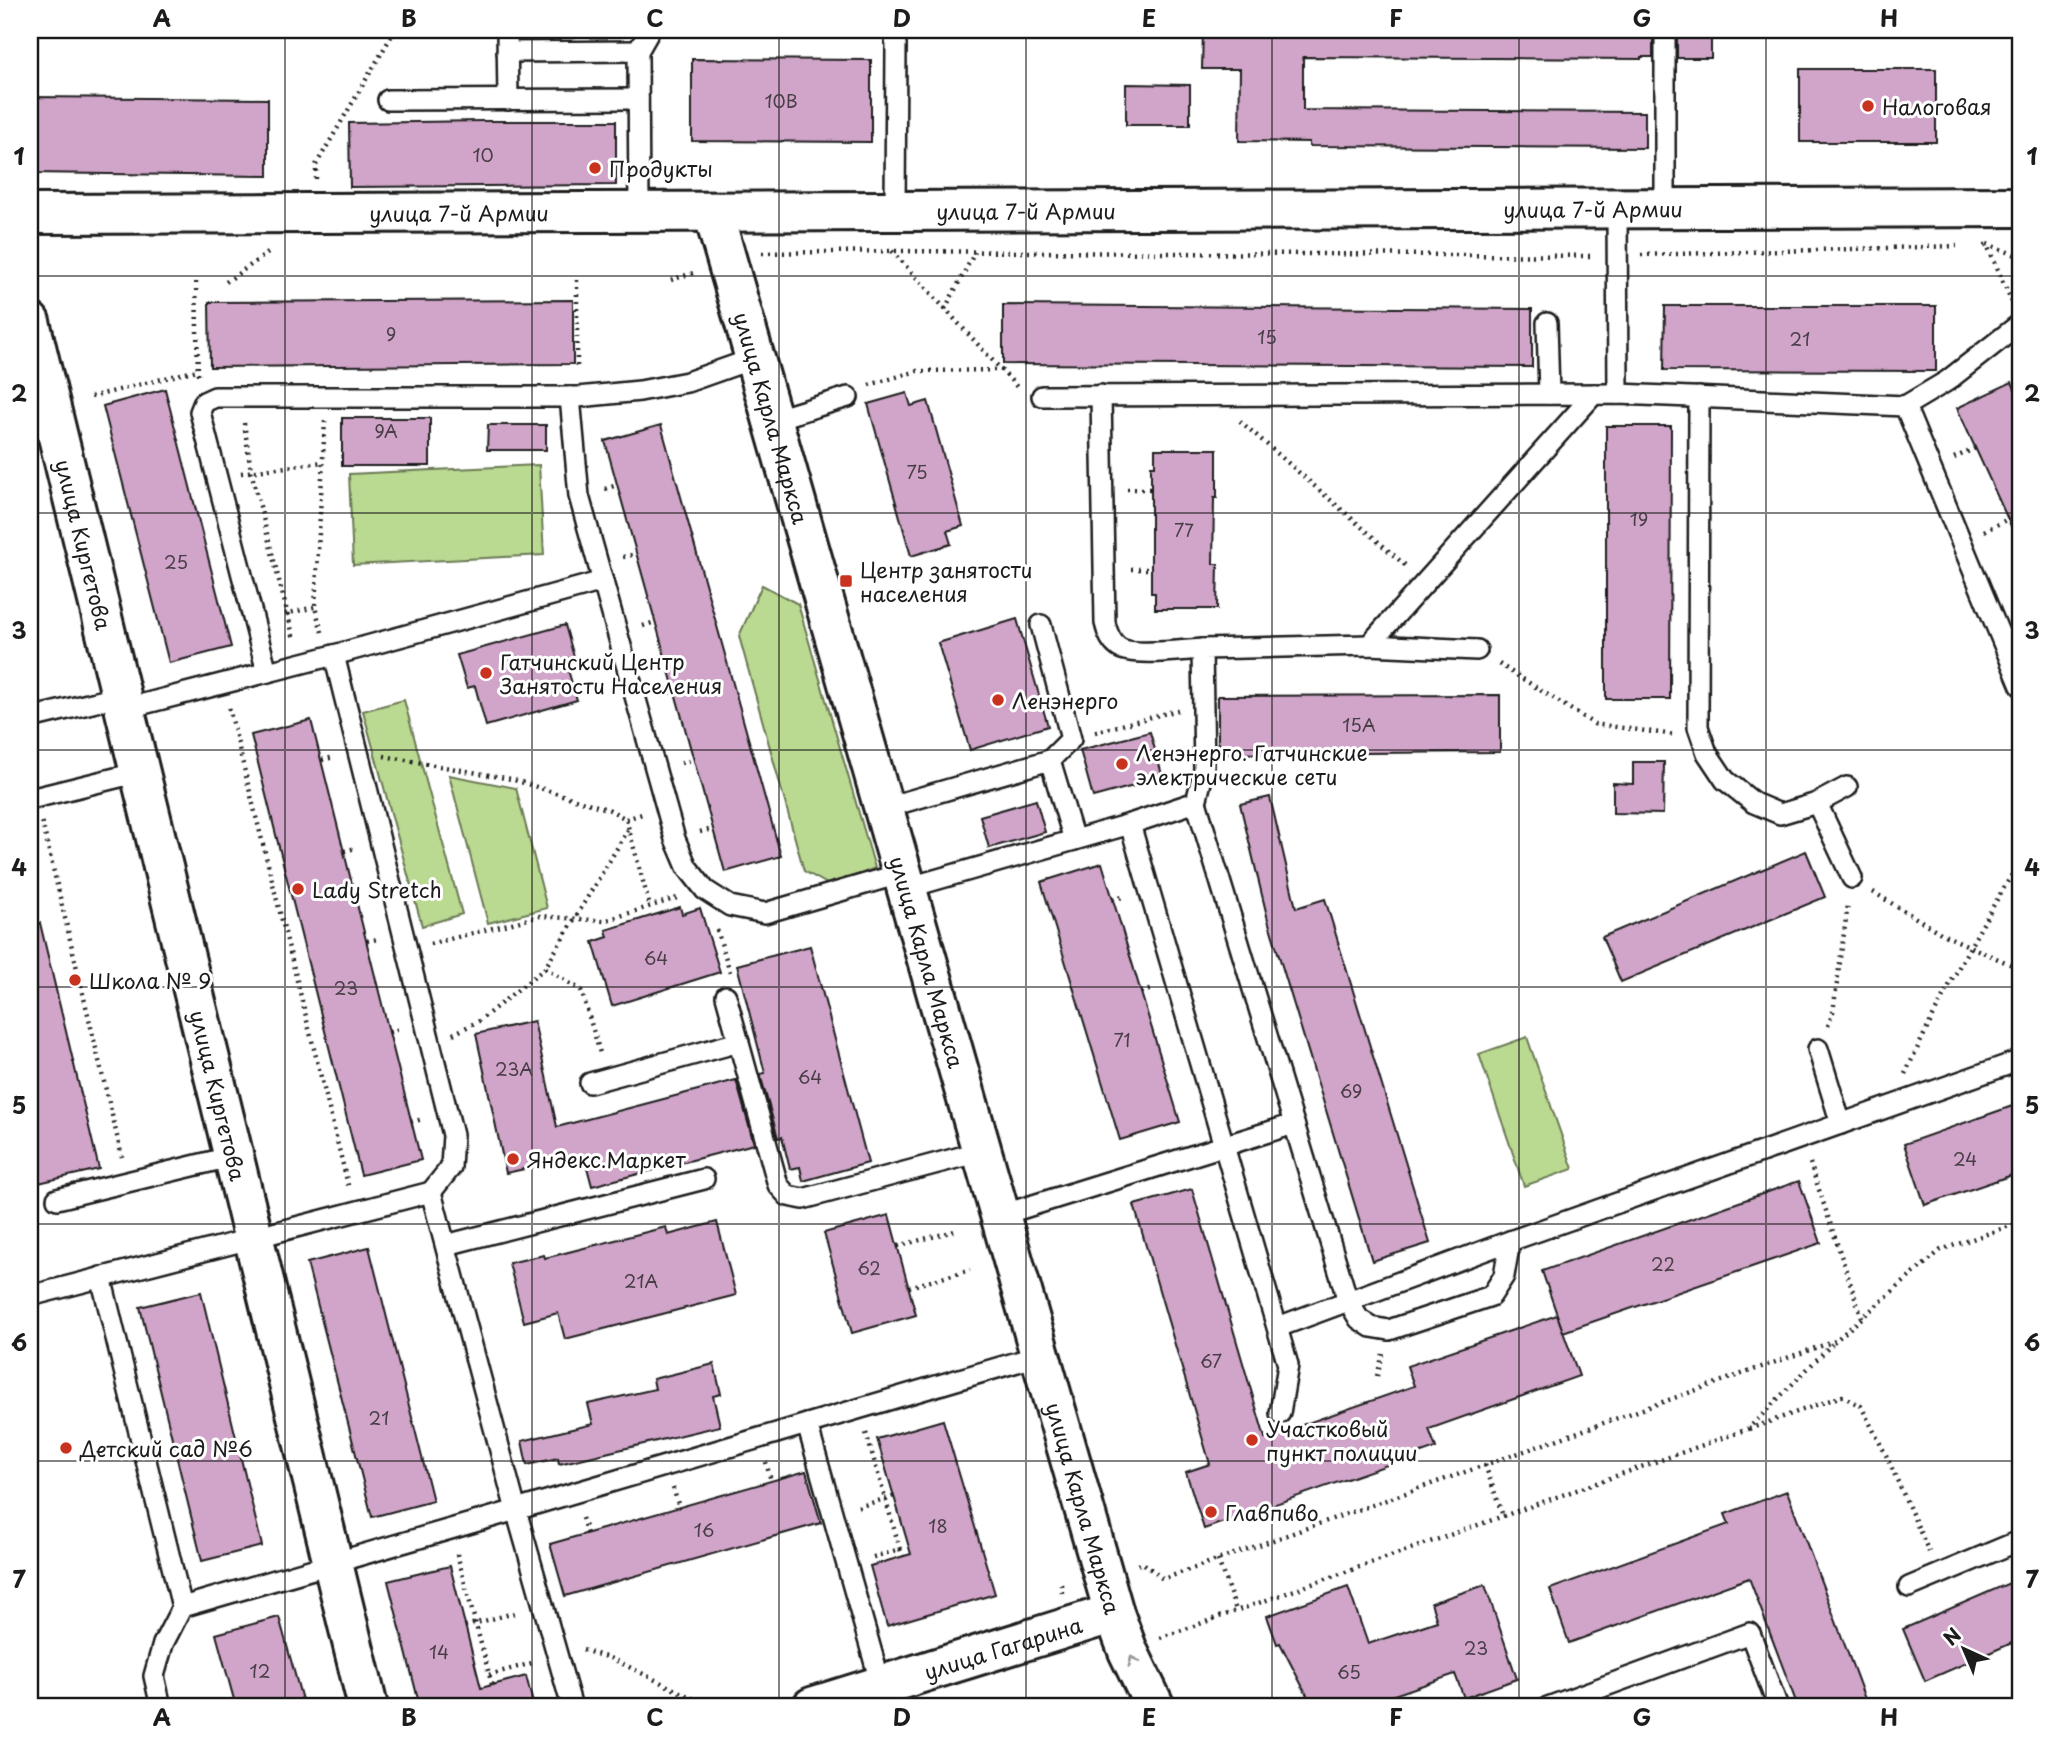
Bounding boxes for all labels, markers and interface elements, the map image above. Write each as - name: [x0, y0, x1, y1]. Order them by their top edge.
- text: A: [153, 0, 171, 35]
- text: B: [401, 0, 417, 35]
- text: C: [646, 0, 664, 35]
- text: D: [893, 0, 911, 35]
- text: E: [1142, 0, 1156, 35]
- text: F: [1389, 0, 1403, 35]
- text: G: [1633, 0, 1651, 35]
- text: H: [1880, 0, 1898, 35]
- house number: 10В: [764, 87, 798, 114]
- place label: Налоговая: [1882, 90, 1992, 122]
- marker: Налоговая: [1860, 98, 1876, 114]
- text: 1: [14, 138, 25, 173]
- text: 1: [2027, 138, 2038, 173]
- house number: 10: [472, 141, 494, 168]
- place label: Продукты: [609, 152, 713, 184]
- marker: Продукты: [587, 160, 603, 176]
- street label: улица 7-й Армии: [1503, 192, 1683, 225]
- street label: улица 7-й Армии: [936, 194, 1116, 227]
- street label: улица 7-й Армии: [369, 196, 549, 229]
- street label: улица Карла Маркса: [726, 308, 817, 527]
- house number: 9: [386, 320, 396, 347]
- house number: 15: [1257, 323, 1277, 350]
- house number: 21: [1790, 325, 1810, 352]
- text: 2: [11, 375, 27, 410]
- text: 2: [2024, 375, 2040, 410]
- house number: 9А: [374, 417, 398, 444]
- street label: улица Киргетова: [48, 456, 121, 633]
- house number: 75: [907, 458, 928, 485]
- house number: 19: [1630, 505, 1648, 532]
- house number: 77: [1174, 516, 1194, 543]
- house number: 25: [164, 548, 188, 575]
- place label: Центр занятости населения: [860, 553, 1032, 609]
- marker: Центр занятости населения: [838, 573, 854, 589]
- text: 3: [11, 612, 27, 647]
- text: 3: [2024, 612, 2040, 647]
- place label: Гатчинский Центр Занятости Населения: [499, 645, 722, 701]
- marker: Гатчинский Центр Занятости Населения: [478, 665, 494, 681]
- place label: Ленэнерго: [1012, 684, 1118, 716]
- marker: Ленэнерго: [990, 692, 1006, 708]
- house number: 15А: [1342, 711, 1376, 738]
- place label: Ленэнерго. Гатчинские электрические сети: [1136, 736, 1368, 792]
- marker: Ленэнерго. Гатчинские электрические сети: [1114, 756, 1130, 772]
- text: 4: [11, 849, 27, 884]
- text: 4: [2024, 849, 2040, 884]
- street label: улица Карла Маркса: [882, 852, 973, 1072]
- place label: Lady Stretch: [312, 873, 442, 905]
- marker: Lady Stretch: [290, 881, 306, 897]
- house number: 64: [644, 944, 668, 971]
- place label: Школа № 9: [89, 964, 212, 996]
- marker: Школа № 9: [67, 972, 83, 988]
- house number: 23: [334, 974, 358, 1001]
- street label: улица Киргетова: [182, 1007, 255, 1184]
- house number: 71: [1114, 1026, 1130, 1053]
- house number: 23А: [495, 1055, 533, 1082]
- house number: 64: [798, 1063, 822, 1090]
- house number: 69: [1340, 1077, 1362, 1104]
- text: 5: [12, 1087, 26, 1122]
- text: 5: [2025, 1087, 2039, 1122]
- place label: Яндекс.Маркет: [527, 1143, 686, 1175]
- house number: 24: [1953, 1145, 1977, 1172]
- marker: Яндекс.Маркет: [505, 1151, 521, 1167]
- house number: 22: [1651, 1250, 1675, 1277]
- house number: 62: [857, 1254, 881, 1281]
- house number: 21А: [624, 1267, 659, 1294]
- text: 6: [11, 1324, 27, 1359]
- text: 6: [2024, 1324, 2040, 1359]
- house number: 67: [1200, 1347, 1222, 1374]
- street label: улица Карла Маркса: [1038, 1398, 1129, 1618]
- house number: 21: [369, 1404, 389, 1431]
- place label: Участковый пункт полиции: [1266, 1412, 1418, 1468]
- place label: Детский сад №6: [79, 1432, 253, 1464]
- marker: Участковый пункт полиции: [1244, 1432, 1260, 1448]
- marker: Детский сад №6: [58, 1440, 74, 1456]
- place label: Главпиво: [1225, 1496, 1319, 1528]
- marker: Главпиво: [1203, 1504, 1219, 1520]
- house number: 18: [928, 1512, 948, 1539]
- house number: 16: [694, 1516, 714, 1543]
- text: 7: [12, 1561, 26, 1596]
- text: 7: [2025, 1561, 2039, 1596]
- street label: улица Гагарина: [920, 1608, 1087, 1687]
- north arrow: [1928, 1614, 1998, 1684]
- text: N: [1936, 1621, 1967, 1651]
- house number: 23: [1464, 1634, 1488, 1661]
- house number: 14: [429, 1638, 449, 1665]
- one-way arrow: [1127, 1656, 1141, 1668]
- house number: 12: [250, 1657, 270, 1684]
- house number: 65: [1337, 1658, 1361, 1685]
- text: A: [153, 1699, 171, 1734]
- text: B: [401, 1699, 417, 1734]
- text: C: [646, 1699, 664, 1734]
- text: D: [893, 1699, 911, 1734]
- text: E: [1142, 1699, 1156, 1734]
- text: F: [1389, 1699, 1403, 1734]
- text: G: [1633, 1699, 1651, 1734]
- text: H: [1880, 1699, 1898, 1734]

